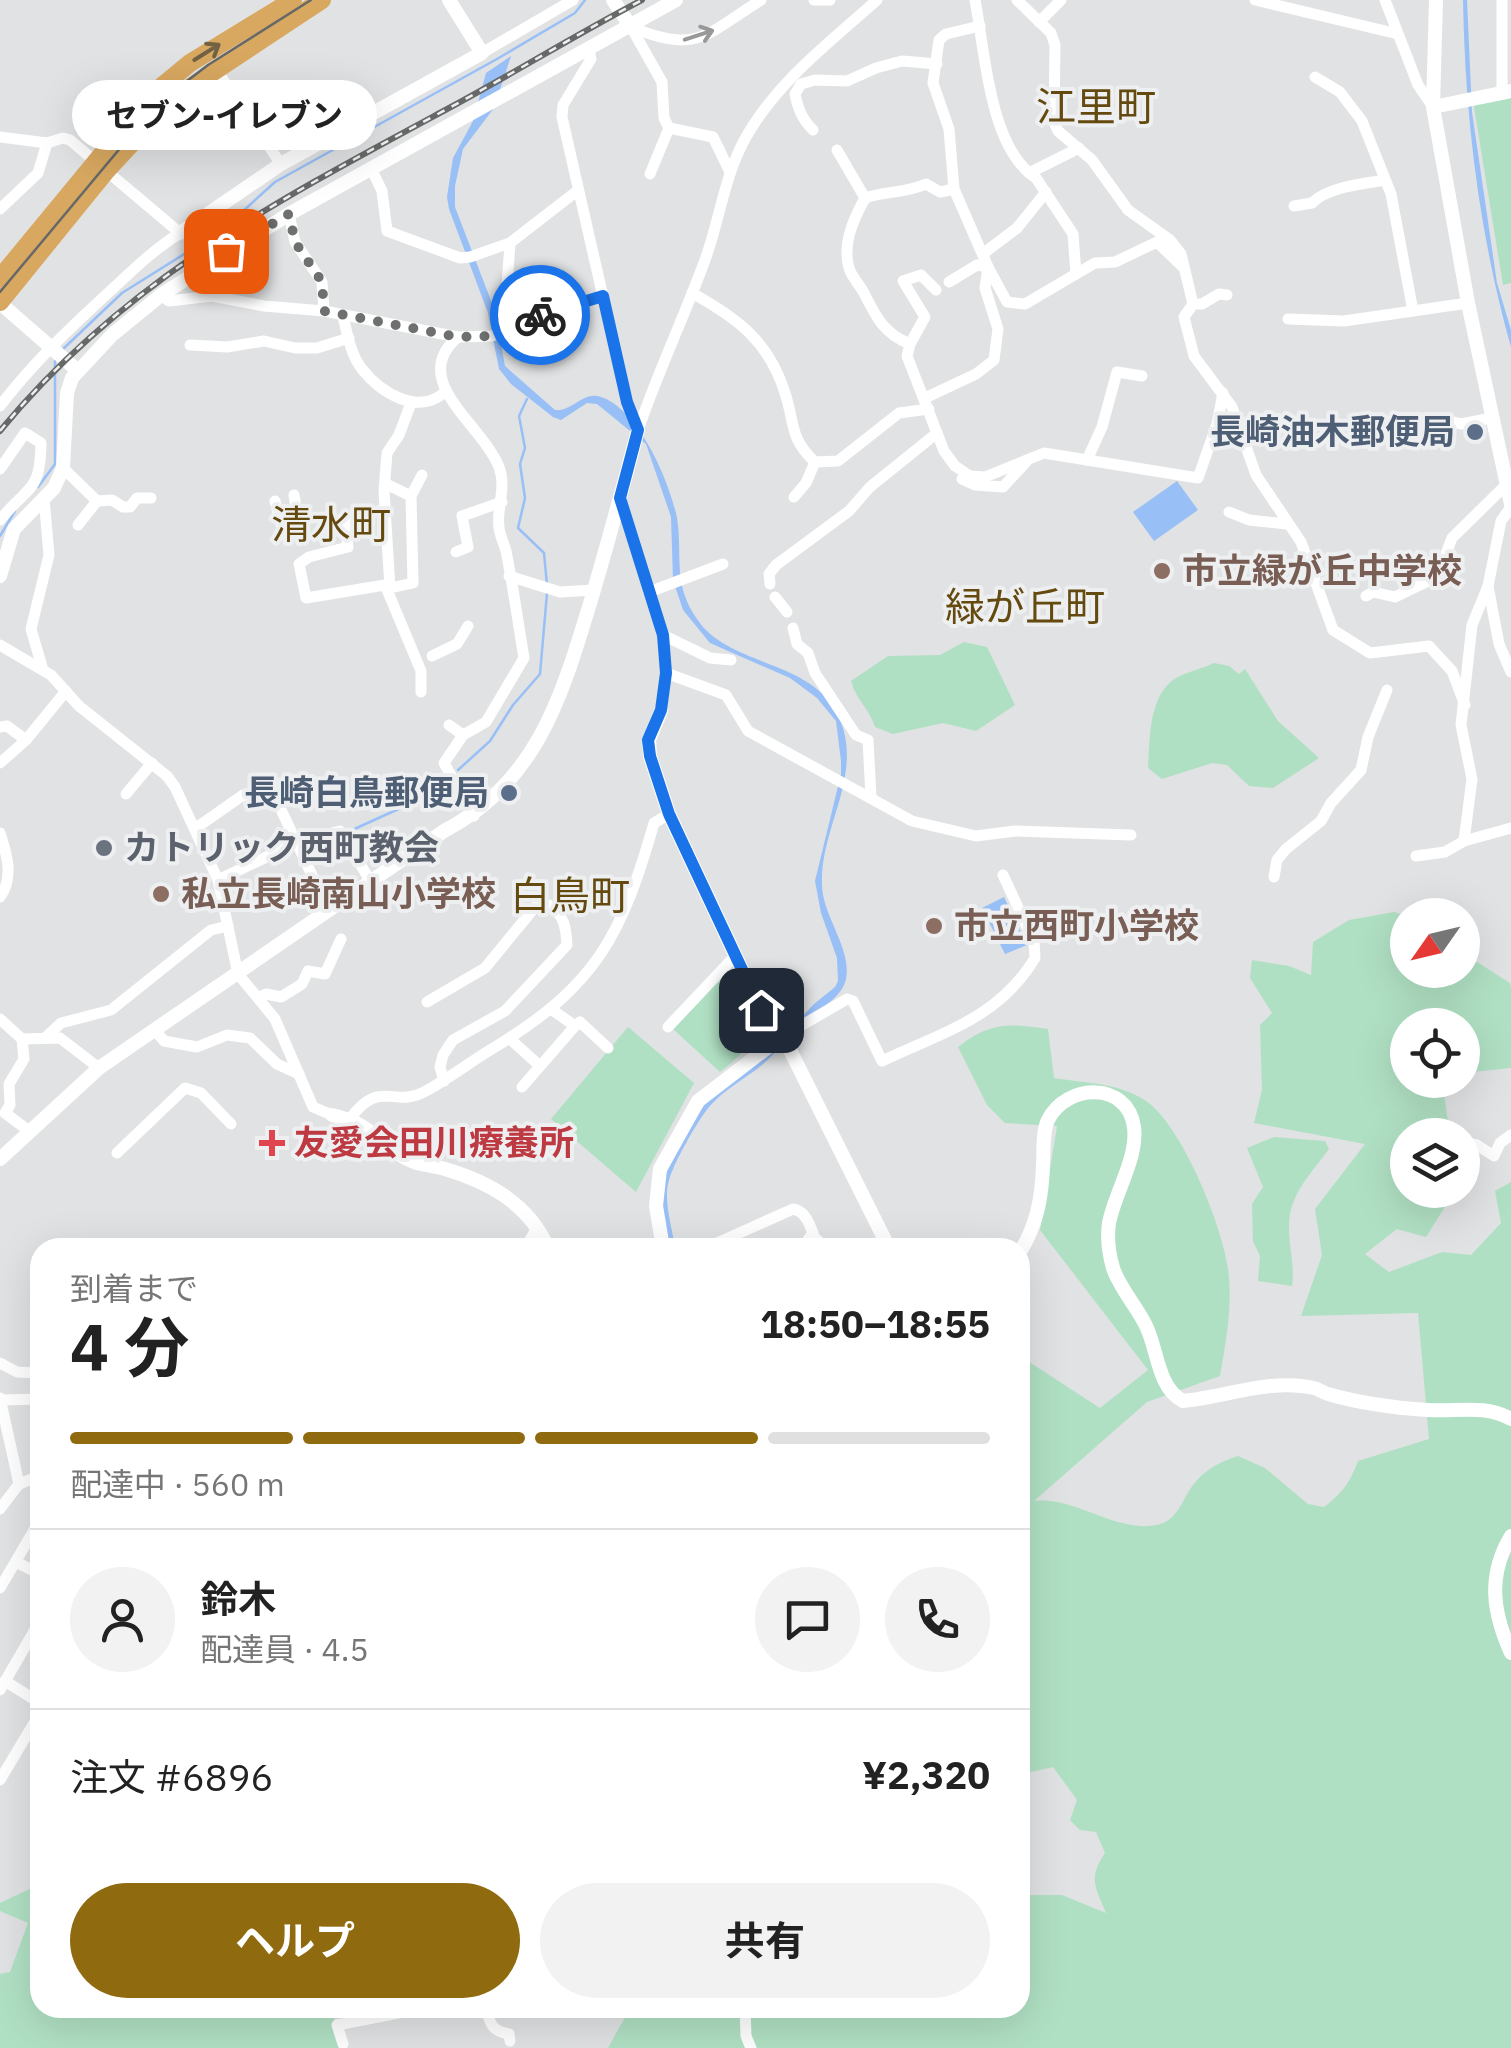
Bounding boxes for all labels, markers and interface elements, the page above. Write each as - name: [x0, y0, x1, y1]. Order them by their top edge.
- one-way arrow: [683, 25, 715, 43]
- one-way arrow: [192, 42, 220, 62]
- district label: 江里町: [1036, 80, 1156, 132]
- callout: セブン-イレブン: [74, 81, 378, 151]
- text: セブン-イレブン: [106, 94, 343, 136]
- pin: [184, 209, 269, 294]
- icon: bag: [199, 224, 254, 279]
- courier: [490, 265, 590, 365]
- icon: bike: [513, 288, 568, 343]
- place label: 長崎油木郵便局: [1210, 408, 1455, 454]
- marker: 長崎油木郵便局: [1464, 421, 1486, 443]
- district label: 清水町: [271, 498, 391, 550]
- place label: 市立緑が丘中学校: [1182, 547, 1462, 593]
- marker: 市立緑が丘中学校: [1151, 560, 1173, 582]
- district label: 緑が丘町: [945, 580, 1105, 632]
- place label: 長崎白鳥郵便局: [244, 769, 489, 815]
- marker: 長崎白鳥郵便局: [498, 782, 520, 804]
- place label: カトリック西町教会: [124, 824, 439, 870]
- marker: カトリック西町教会: [93, 837, 115, 859]
- district label: 白鳥町: [510, 869, 630, 921]
- place label: 私立長崎南山小学校: [181, 870, 496, 916]
- marker: 私立長崎南山小学校: [150, 883, 172, 905]
- north arrow: [1390, 898, 1480, 988]
- map controls: [1390, 898, 1480, 1208]
- place label: 市立西町小学校: [954, 902, 1199, 948]
- marker: 市立西町小学校: [923, 915, 945, 937]
- pin: [719, 968, 804, 1053]
- icon: home: [734, 983, 789, 1038]
- button: locate: [1390, 1008, 1480, 1098]
- button: layers: [1390, 1118, 1480, 1208]
- place label: 友愛会田川療養所: [294, 1119, 574, 1165]
- marker: 友愛会田川療養所: [259, 1130, 285, 1156]
- text: 到着まで: [70, 1267, 198, 1309]
- text: 18:50–18:55: [760, 1299, 990, 1348]
- text: 4 分: [70, 1304, 189, 1389]
- text: 配達中 · 560 m: [70, 1463, 285, 1505]
- button: person: [70, 1567, 175, 1672]
- button: chat: [755, 1567, 860, 1672]
- button: phone: [885, 1567, 990, 1672]
- text: 鈴木: [200, 1574, 276, 1623]
- text: 配達員 · 4.5: [200, 1628, 369, 1670]
- text: ¥2,320: [862, 1750, 990, 1799]
- text: 注文 #6896: [70, 1752, 273, 1801]
- button: ヘルプ: [70, 1883, 520, 1998]
- button: 共有: [540, 1883, 990, 1998]

